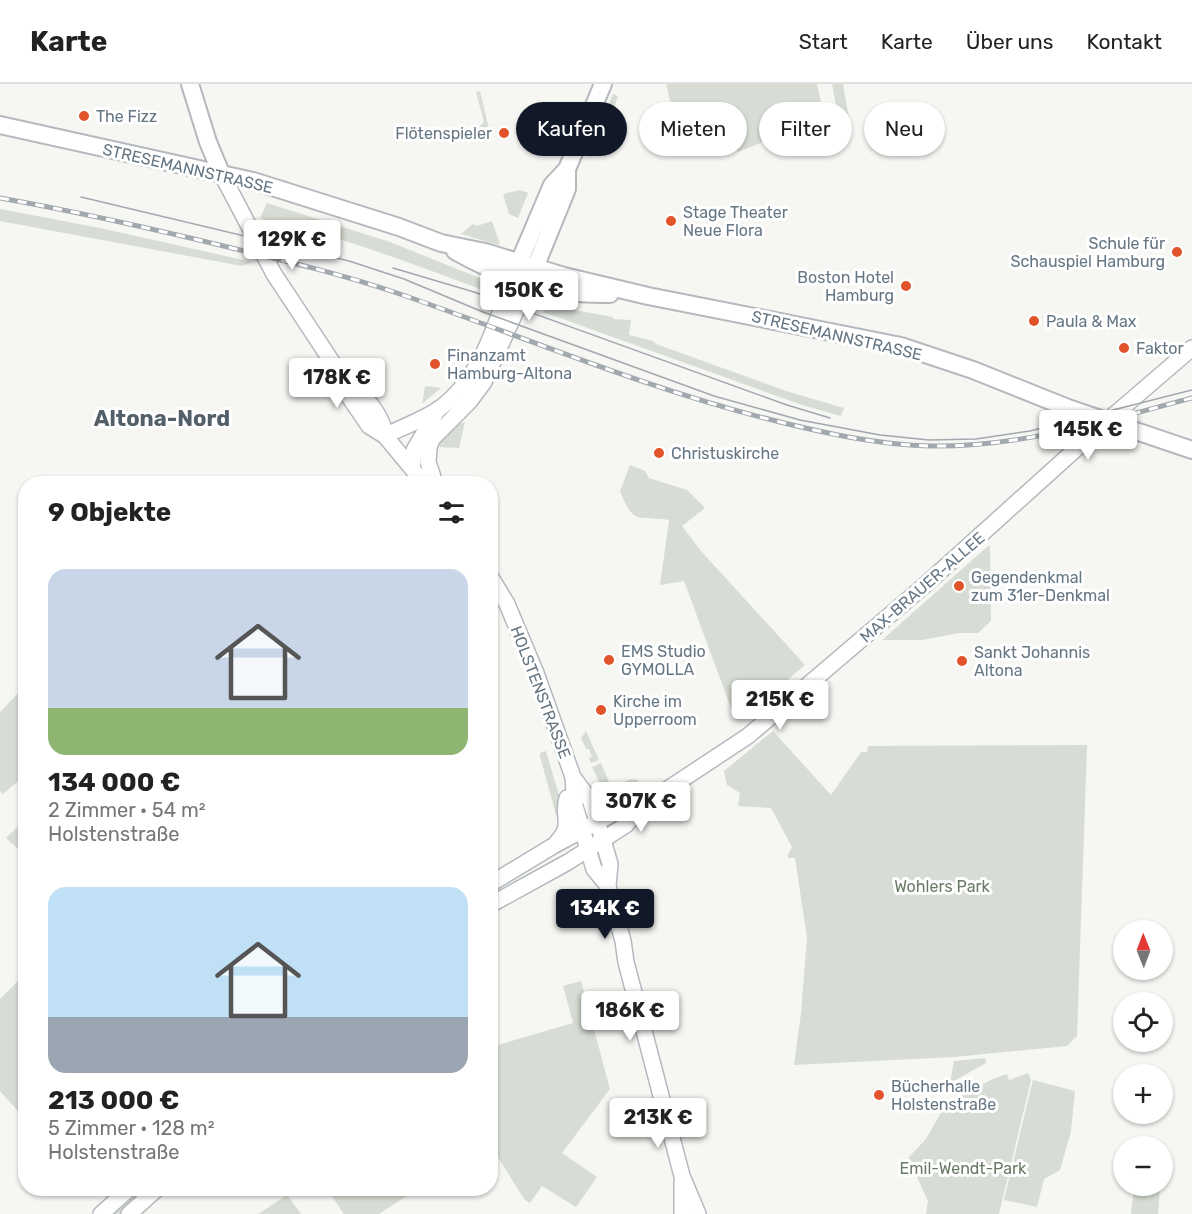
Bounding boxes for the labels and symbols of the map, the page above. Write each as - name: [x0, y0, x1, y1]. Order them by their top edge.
- place label: The Fizz: [96, 107, 157, 126]
- marker: The Fizz: [77, 109, 91, 123]
- place label: Flötenspieler: [395, 124, 492, 143]
- marker: Flötenspieler: [497, 126, 511, 140]
- street label: STRESEMANNSTRASSE: [101, 140, 275, 197]
- place label: Stage Theater Neue Flora: [683, 203, 788, 240]
- marker: Stage Theater Neue Flora: [664, 214, 678, 228]
- pin: 129K €: [243, 220, 341, 271]
- place label: Schule für Schauspiel Hamburg: [1011, 234, 1165, 271]
- marker: Schule für Schauspiel Hamburg: [1170, 245, 1184, 259]
- place label: Boston Hotel Hamburg: [797, 268, 894, 305]
- pin: 150K €: [480, 271, 578, 322]
- marker: Boston Hotel Hamburg: [899, 279, 913, 293]
- street label: STRESEMANNSTRASSE: [750, 307, 924, 364]
- place label: Paula & Max: [1046, 312, 1137, 331]
- marker: Paula & Max: [1027, 314, 1041, 328]
- place label: Faktor: [1136, 339, 1184, 358]
- marker: Faktor: [1117, 341, 1131, 355]
- place label: Finanzamt Hamburg-Altona: [447, 346, 572, 383]
- marker: Finanzamt Hamburg-Altona: [428, 357, 442, 371]
- pin: 178K €: [288, 358, 386, 409]
- district label: Altona-Nord: [94, 405, 230, 432]
- pin: 145K €: [1039, 410, 1137, 461]
- place label: Christuskirche: [671, 444, 779, 463]
- marker: Christuskirche: [652, 446, 666, 460]
- street label: MAX-BRAUER-ALLEE: [856, 528, 988, 647]
- place label: Gegendenkmal zum 31er-Denkmal: [971, 568, 1110, 605]
- marker: Gegendenkmal zum 31er-Denkmal: [952, 579, 966, 593]
- street label: HOLSTENSTRASSE: [506, 623, 575, 761]
- place label: EMS Studio GYMOLLA: [621, 642, 706, 679]
- place label: Sankt Johannis Altona: [974, 643, 1090, 680]
- marker: EMS Studio GYMOLLA: [602, 653, 616, 667]
- marker: Sankt Johannis Altona: [955, 654, 969, 668]
- pin: 215K €: [731, 680, 829, 731]
- place label: Kirche im Upperroom: [613, 692, 697, 729]
- marker: Kirche im Upperroom: [594, 703, 608, 717]
- pin: 307K €: [592, 782, 690, 833]
- park label: Wohlers Park: [894, 877, 991, 896]
- pin: 134K €: [556, 889, 654, 940]
- north arrow: [1113, 920, 1173, 980]
- pin: 186K €: [581, 991, 679, 1042]
- place label: Bücherhalle Holstenstraße: [891, 1077, 996, 1114]
- marker: Bücherhalle Holstenstraße: [872, 1088, 886, 1102]
- pin: 213K €: [609, 1098, 707, 1149]
- park label: Emil-Wendt-Park: [900, 1159, 1027, 1178]

